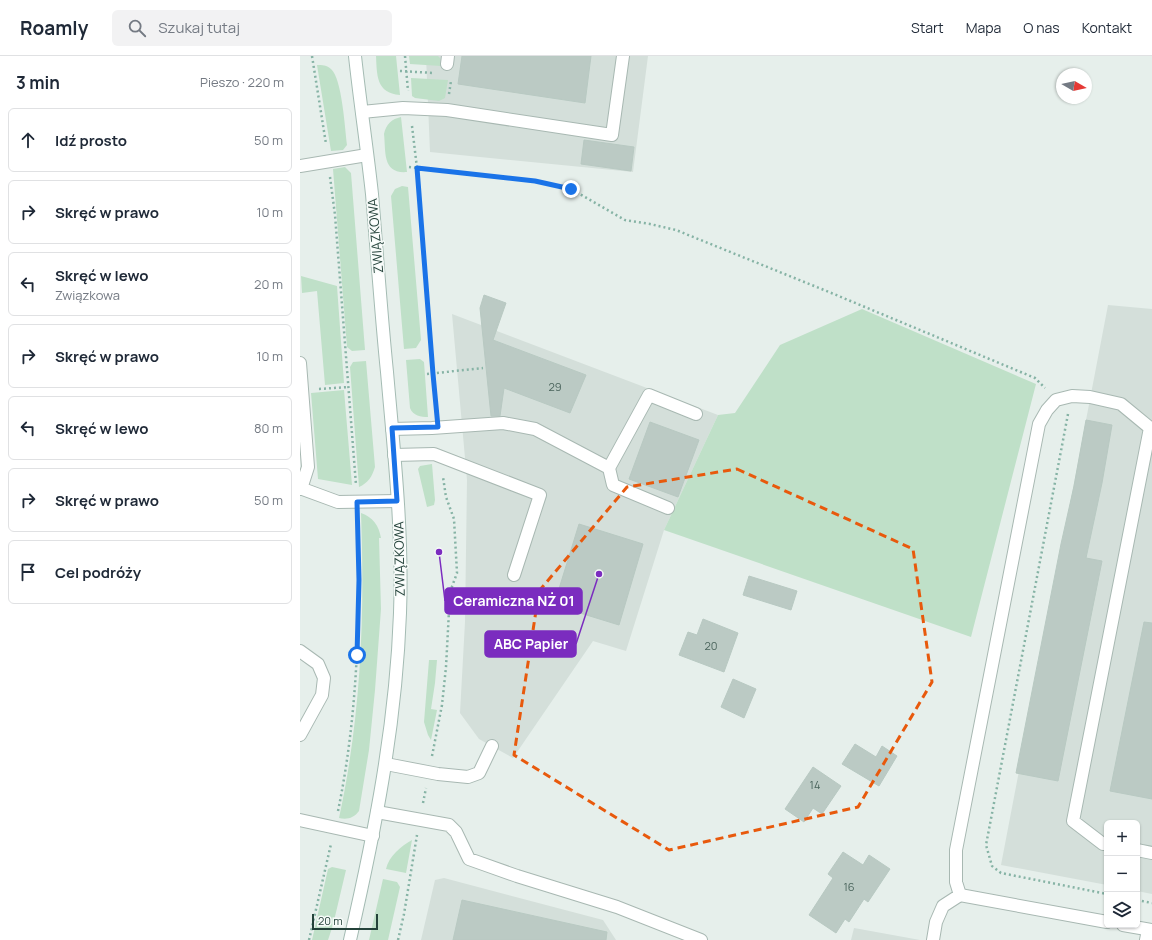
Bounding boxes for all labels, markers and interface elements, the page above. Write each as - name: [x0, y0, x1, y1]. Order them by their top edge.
- search box: [112, 10, 392, 46]
- text: Roamly: [20, 15, 88, 41]
- icon: search: [126, 17, 148, 39]
- text: Szukaj tutaj: [158, 17, 240, 38]
- text: Start: [911, 18, 944, 37]
- text: Mapa: [966, 18, 1001, 37]
- text: O nas: [1023, 18, 1060, 37]
- text: Kontakt: [1082, 18, 1132, 37]
- north arrow: [1056, 68, 1092, 104]
- text: 3 min: [16, 71, 60, 94]
- text: Pieszo · 220 m: [200, 73, 284, 91]
- icon: ahead: [17, 129, 39, 151]
- text: Idź prosto: [55, 130, 127, 151]
- text: 50 m: [254, 131, 283, 149]
- route end: [562, 180, 580, 198]
- street label: ZWIĄZKOWA: [363, 198, 387, 274]
- icon: right: [17, 201, 39, 223]
- text: Skręć w prawo: [55, 202, 159, 223]
- text: 10 m: [256, 203, 283, 221]
- text: Skręć w lewo: [55, 265, 149, 286]
- icon: left: [17, 273, 39, 295]
- text: 20 m: [254, 275, 283, 293]
- text: Związkowa: [55, 286, 120, 304]
- icon: right: [17, 345, 39, 367]
- text: Skręć w prawo: [55, 346, 159, 367]
- text: 10 m: [256, 347, 283, 365]
- house number: 29: [548, 379, 562, 394]
- icon: left: [17, 417, 39, 439]
- text: Skręć w lewo: [55, 418, 149, 439]
- text: 80 m: [254, 419, 283, 437]
- icon: right: [17, 489, 39, 511]
- text: Skręć w prawo: [55, 490, 159, 511]
- text: 50 m: [254, 491, 283, 509]
- street label: ZWIĄZKOWA: [389, 521, 409, 597]
- icon: arrive: [17, 561, 39, 583]
- text: Cel podróży: [55, 562, 141, 583]
- callout: Ceramiczna NŻ 01: [445, 588, 582, 614]
- text: Ceramiczna NŻ 01: [453, 591, 575, 610]
- callout: ABC Papier: [485, 631, 576, 657]
- text: ABC Papier: [494, 634, 569, 653]
- house number: 20: [705, 638, 717, 653]
- route start: [348, 646, 366, 664]
- house number: 14: [810, 777, 820, 792]
- map controls: [1104, 820, 1140, 928]
- button: +: [1104, 820, 1140, 856]
- button: −: [1104, 856, 1140, 892]
- house number: 16: [843, 879, 855, 894]
- button: layers: [1104, 892, 1140, 928]
- scale bar: [312, 912, 378, 931]
- text: 20 m: [318, 913, 343, 928]

